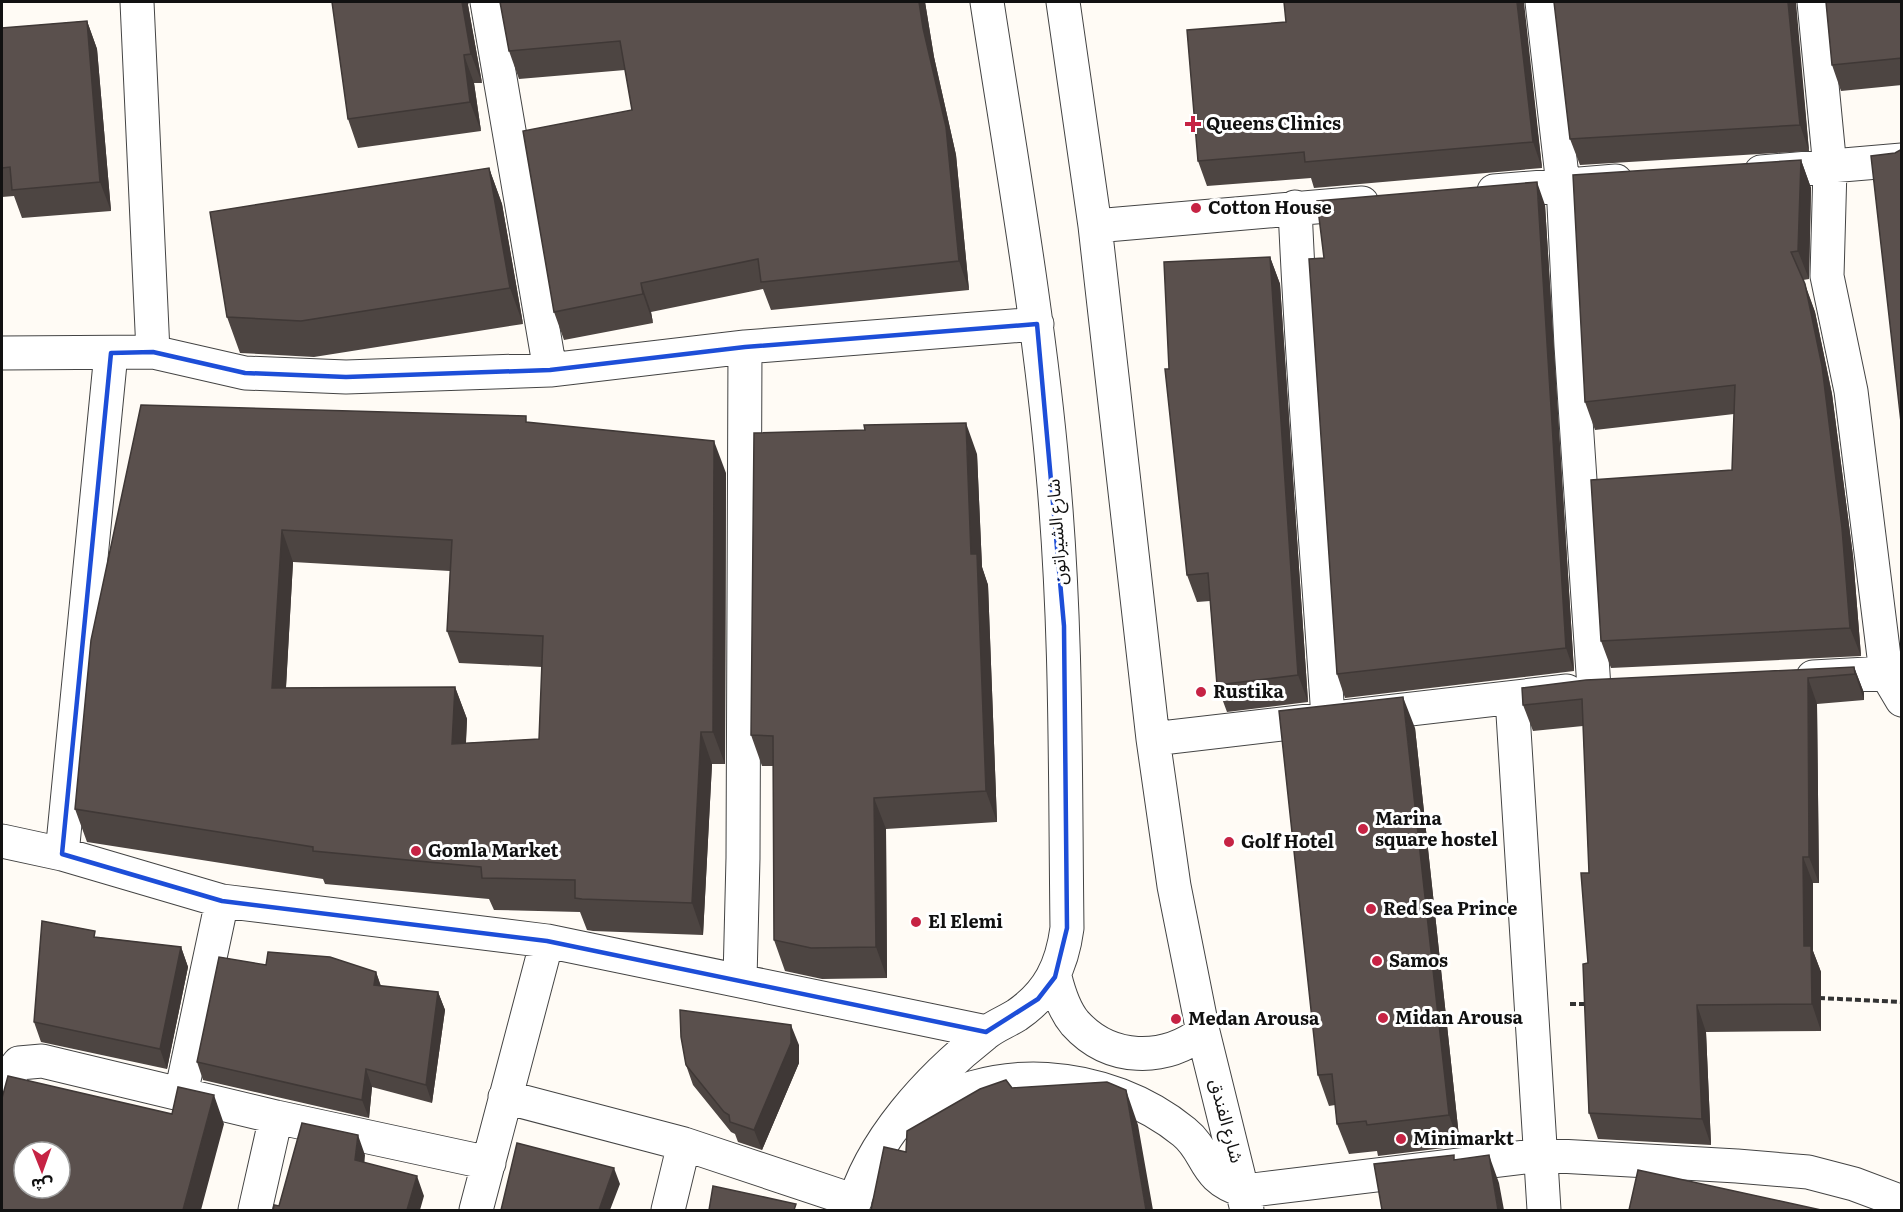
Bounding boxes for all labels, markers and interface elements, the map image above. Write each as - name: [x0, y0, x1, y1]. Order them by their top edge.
- place label: Queens Clinics: [1206, 109, 1341, 136]
- marker: Queens Clinics: [1184, 115, 1202, 133]
- place label: Cotton House: [1208, 193, 1332, 220]
- marker: Cotton House: [1189, 201, 1203, 215]
- street label: شارع الشيراتون: [1038, 478, 1075, 586]
- place label: Rustika: [1213, 677, 1284, 704]
- marker: Rustika: [1194, 685, 1208, 699]
- place label: Marina square hostel: [1375, 804, 1498, 852]
- marker: Marina square hostel: [1356, 822, 1370, 836]
- place label: Golf Hotel: [1241, 827, 1335, 854]
- marker: Golf Hotel: [1222, 835, 1236, 849]
- place label: Gomla Market: [428, 836, 558, 863]
- marker: Gomla Market: [409, 844, 423, 858]
- place label: Red Sea Prince: [1383, 894, 1517, 921]
- marker: Red Sea Prince: [1364, 902, 1378, 916]
- place label: El Elemi: [928, 907, 1003, 934]
- marker: El Elemi: [909, 915, 923, 929]
- place label: Samos: [1389, 946, 1448, 973]
- marker: Samos: [1370, 954, 1384, 968]
- place label: Midan Arousa: [1395, 1003, 1523, 1030]
- place label: Medan Arousa: [1188, 1004, 1320, 1031]
- marker: Midan Arousa: [1376, 1011, 1390, 1025]
- marker: Medan Arousa: [1169, 1012, 1183, 1026]
- street label: شارع الفندق: [1201, 1075, 1252, 1166]
- place label: Minimarkt: [1413, 1124, 1514, 1151]
- marker: Minimarkt: [1394, 1132, 1408, 1146]
- north arrow: [12, 1140, 72, 1200]
- text: ش: [31, 1174, 53, 1198]

